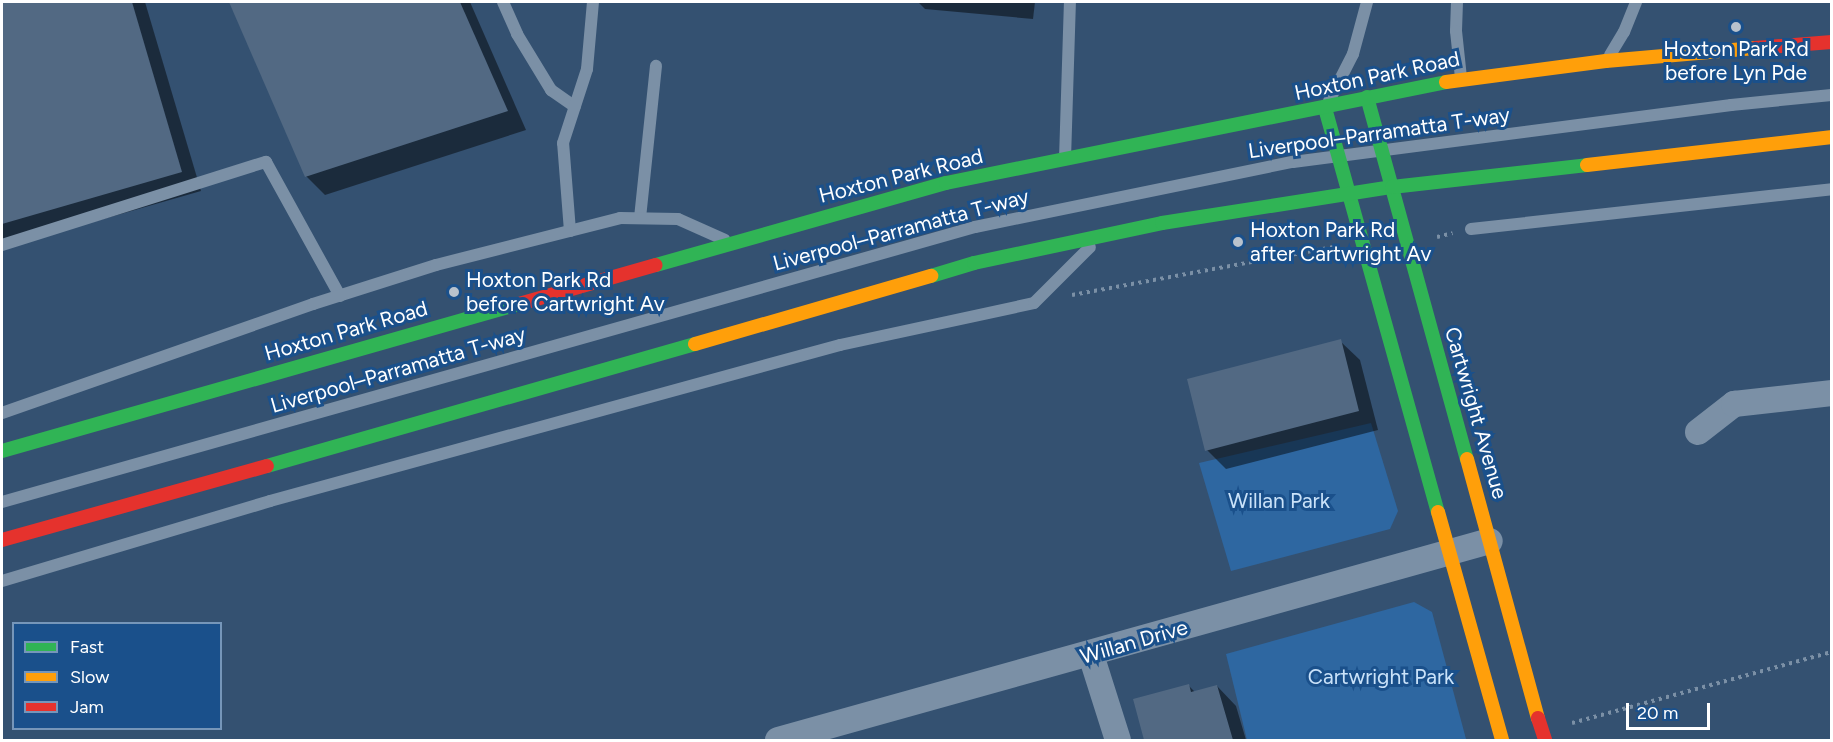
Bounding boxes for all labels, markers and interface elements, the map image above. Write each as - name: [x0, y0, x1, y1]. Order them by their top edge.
- marker: Hoxton Park Rd before Lyn Pde: [1729, 20, 1743, 34]
- place label: Hoxton Park Rd before Lyn Pde: [1663, 36, 1809, 86]
- street label: Hoxton Park Road: [1292, 46, 1462, 106]
- street label: Liverpool–Parramatta T-way: [1247, 102, 1511, 164]
- street label: Hoxton Park Road: [816, 143, 986, 209]
- street label: Liverpool–Parramatta T-way: [770, 184, 1032, 276]
- place label: Hoxton Park Rd after Cartwright Av: [1250, 217, 1431, 267]
- marker: Hoxton Park Rd after Cartwright Av: [1231, 235, 1245, 249]
- place label: Hoxton Park Rd before Cartwright Av: [466, 267, 665, 317]
- marker: Hoxton Park Rd before Cartwright Av: [447, 285, 461, 299]
- street label: Hoxton Park Road: [262, 296, 430, 366]
- street label: Liverpool–Parramatta T-way: [268, 322, 528, 418]
- street label: Cartwright Avenue: [1439, 324, 1513, 502]
- park label: Willan Park: [1228, 488, 1330, 514]
- street label: Willan Drive: [1077, 615, 1191, 669]
- legend: [12, 622, 222, 730]
- text: Fast: [70, 636, 104, 658]
- park label: Cartwright Park: [1308, 664, 1454, 690]
- text: Slow: [70, 666, 109, 688]
- scale bar: [1629, 691, 1713, 729]
- text: Jam: [70, 696, 104, 718]
- text: 20 m: [1637, 702, 1678, 724]

